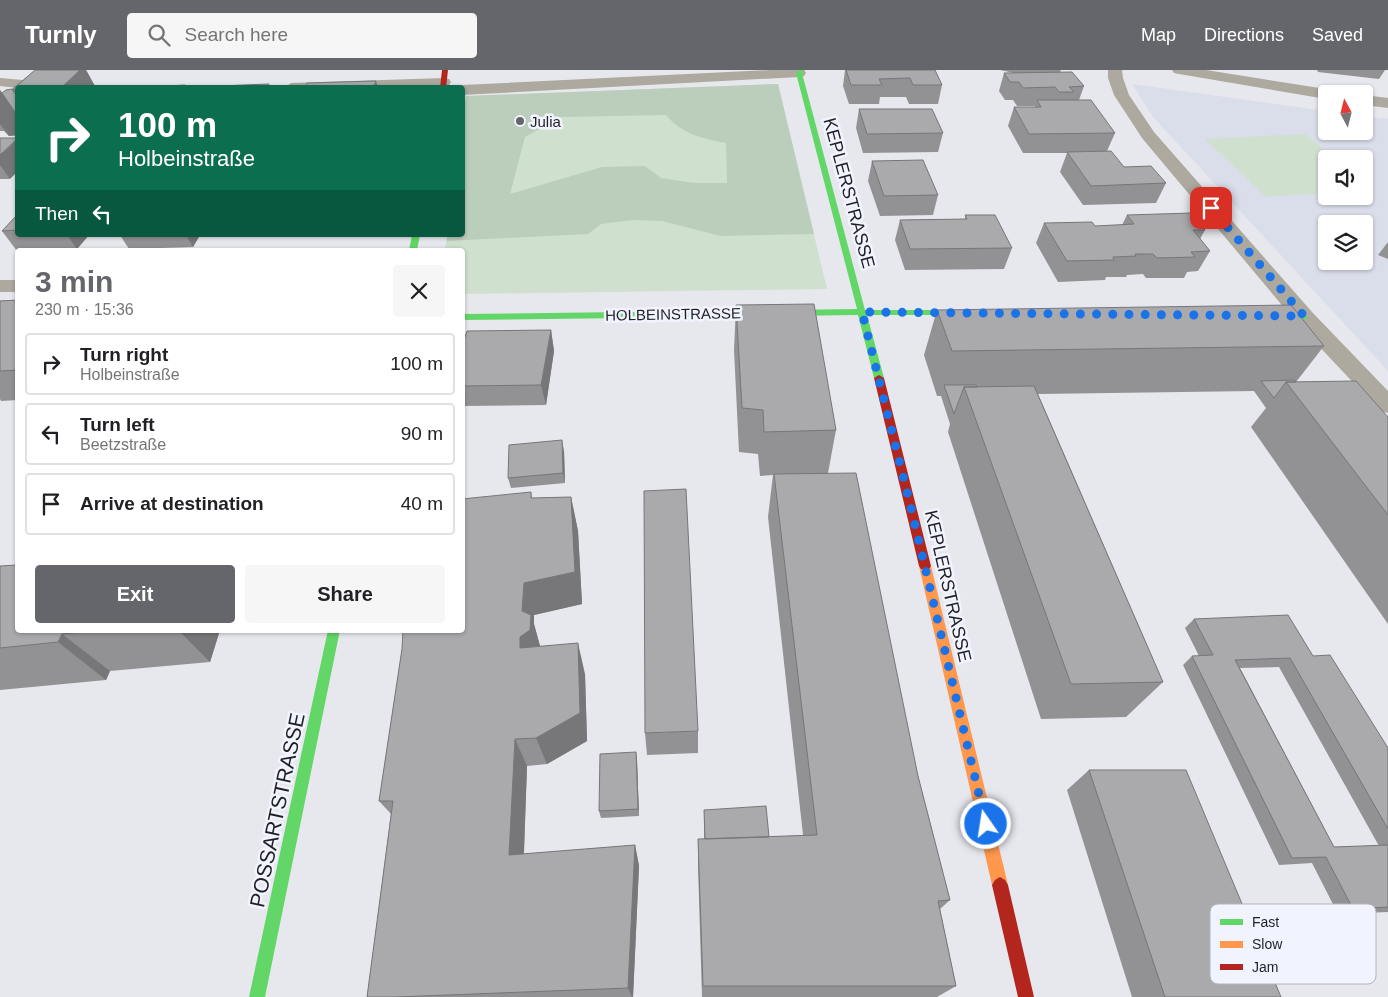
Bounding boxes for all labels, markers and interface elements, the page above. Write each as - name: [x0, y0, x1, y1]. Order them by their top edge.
- search box: [127, 13, 477, 58]
- text: Turnly: [25, 21, 97, 48]
- icon: search: [145, 21, 173, 49]
- text: Search here: [185, 24, 288, 45]
- text: Map: [1141, 25, 1176, 45]
- text: Directions: [1204, 25, 1284, 45]
- text: Saved: [1312, 25, 1363, 45]
- north arrow: [1318, 85, 1372, 140]
- map controls: [1318, 85, 1373, 270]
- icon: right: [35, 105, 100, 170]
- text: 100 m: [118, 105, 217, 144]
- place label: Julia: [530, 113, 562, 130]
- marker: Julia: [514, 115, 526, 127]
- street label: KEPLERSTRASSE: [819, 116, 879, 270]
- text: Holbeinstraße: [118, 146, 255, 171]
- button: sound: [1318, 150, 1373, 205]
- pin: [1190, 187, 1232, 229]
- icon: arrive: [1197, 194, 1225, 222]
- icon: left: [88, 200, 116, 228]
- text: Then: [35, 203, 78, 224]
- button: layers: [1318, 215, 1373, 270]
- text: 3 min: [35, 265, 113, 298]
- button: close: [393, 265, 445, 317]
- text: 230 m · 15:36: [35, 301, 134, 318]
- street label: HOLBEINSTRASSE: [605, 304, 741, 324]
- text: Turn right: [80, 344, 168, 365]
- icon: right: [37, 350, 65, 378]
- text: 100 m: [390, 353, 443, 374]
- text: Holbeinstraße: [80, 366, 180, 383]
- text: Turn left: [80, 414, 155, 435]
- icon: left: [37, 420, 65, 448]
- text: 90 m: [401, 423, 443, 444]
- text: Beetzstraße: [80, 436, 166, 453]
- icon: arrive: [37, 490, 65, 518]
- text: Arrive at destination: [80, 493, 264, 514]
- text: 40 m: [401, 493, 443, 514]
- street label: KEPLERSTRASSE: [921, 508, 975, 664]
- button: Exit: [35, 565, 235, 623]
- button: Share: [245, 565, 445, 623]
- street label: POSSARTSTRASSE: [245, 711, 309, 909]
- position arrow: [959, 797, 1011, 849]
- legend: [1210, 904, 1376, 984]
- text: Fast: [1252, 914, 1279, 930]
- text: Slow: [1252, 936, 1283, 952]
- text: Jam: [1252, 959, 1278, 975]

